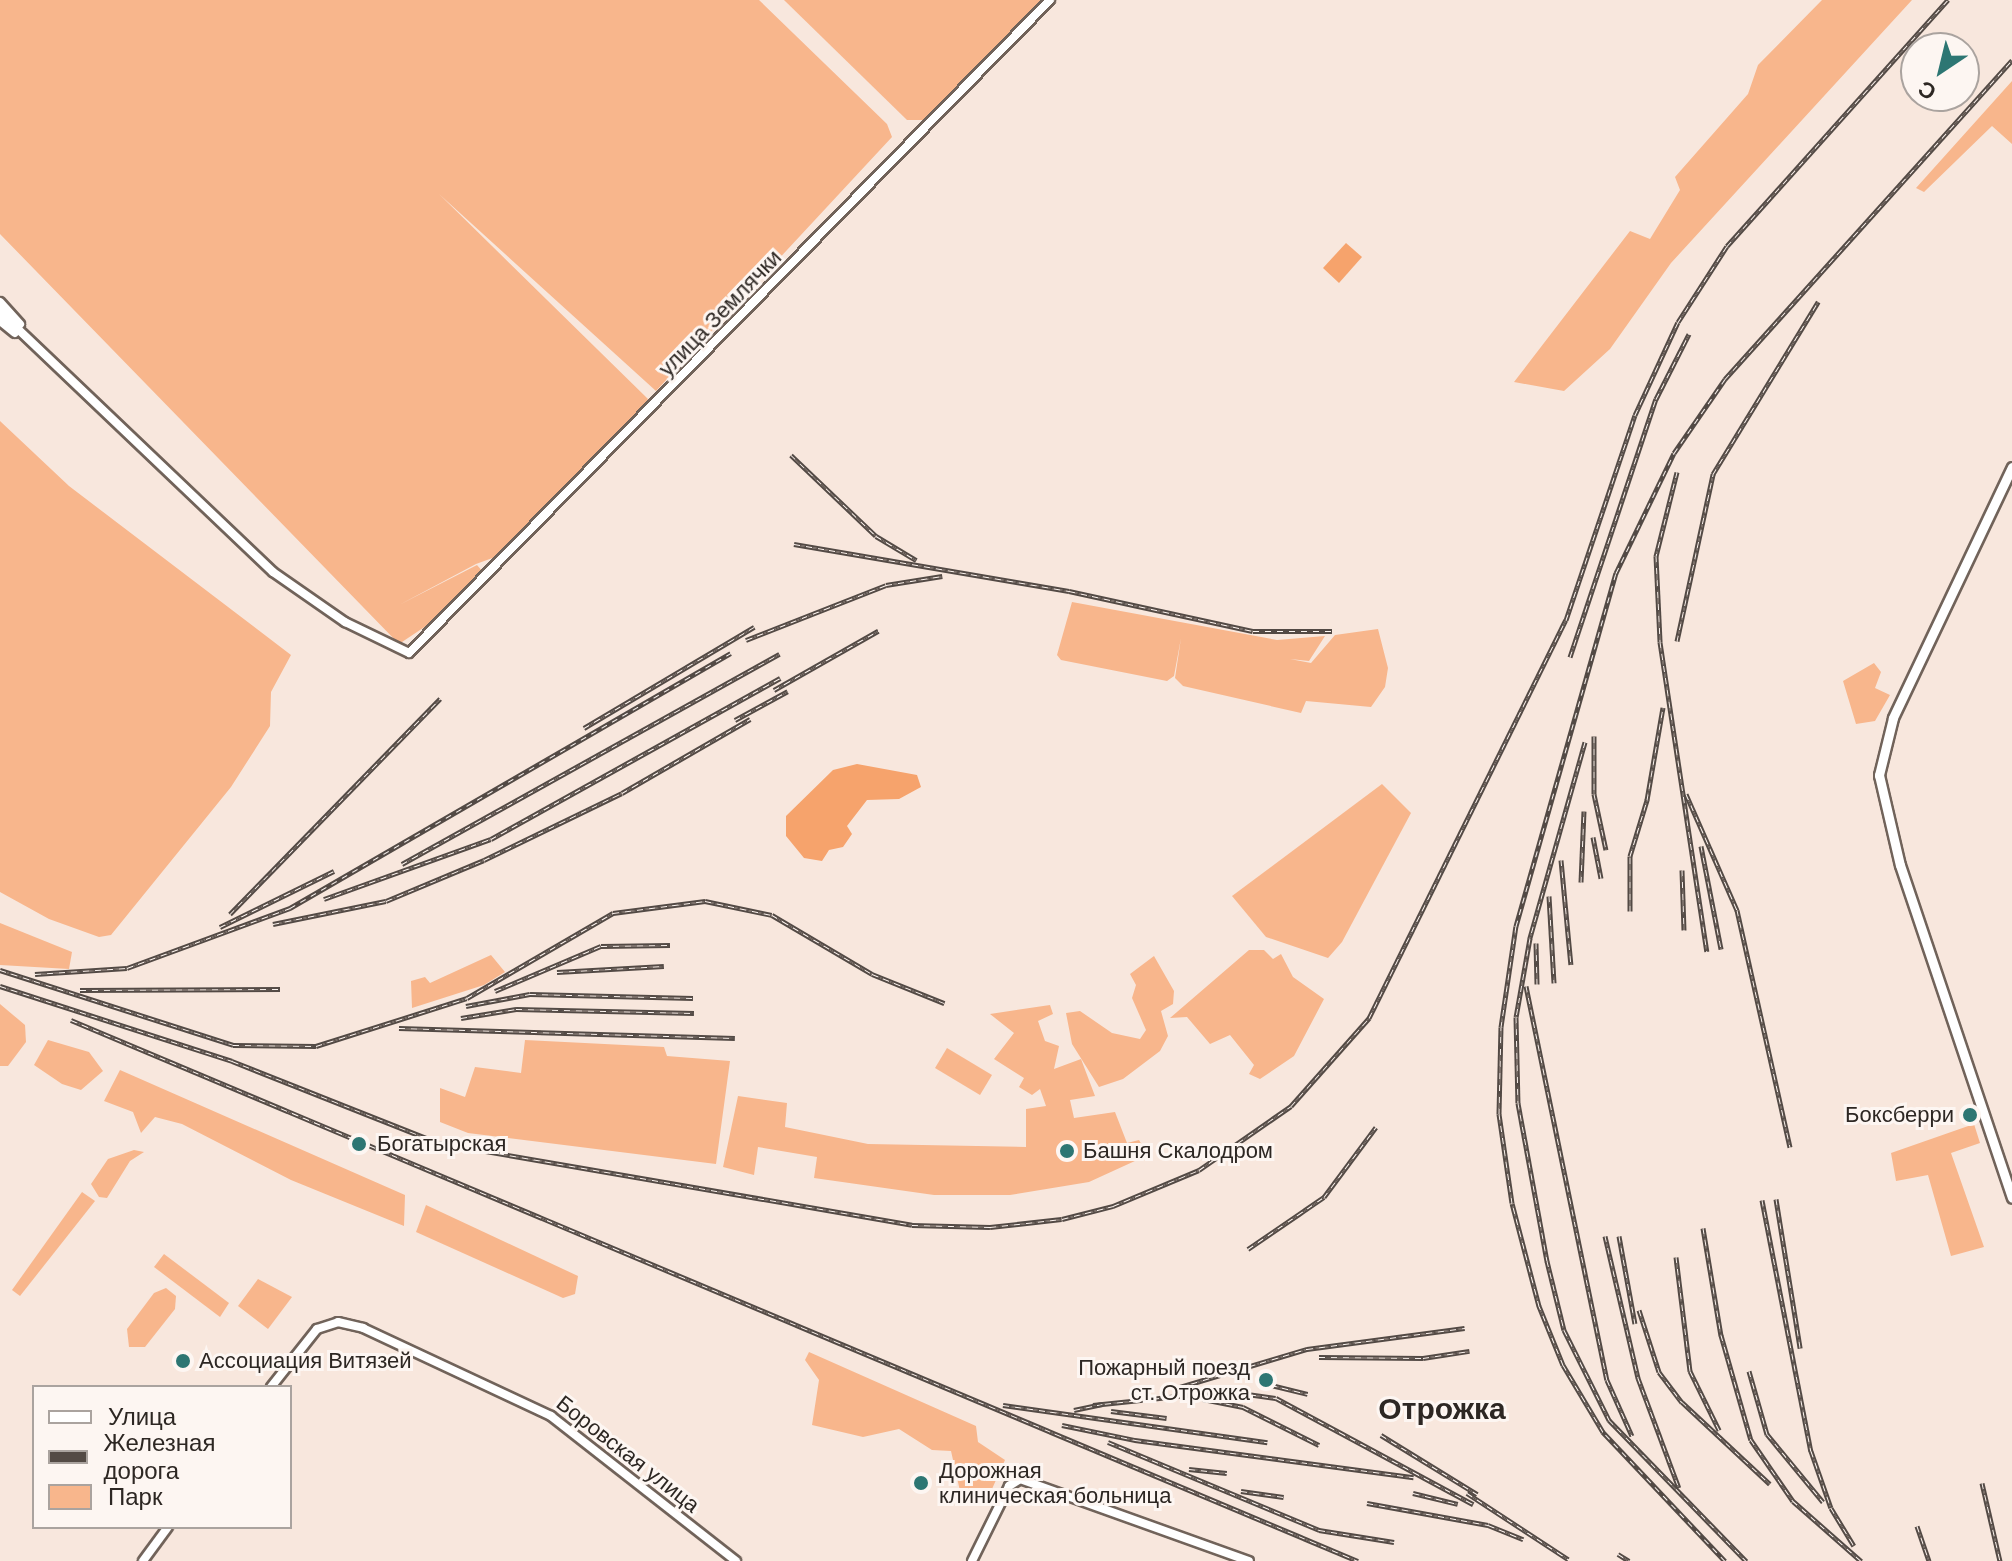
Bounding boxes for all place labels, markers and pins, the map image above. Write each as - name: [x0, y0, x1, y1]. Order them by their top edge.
- place label: Боксберри: [1845, 1102, 1954, 1128]
- marker: Боксберри: [1961, 1106, 1979, 1124]
- place label: Богатырская: [377, 1131, 506, 1157]
- marker: Богатырская: [348, 1133, 370, 1155]
- place label: Башня Скалодром: [1083, 1138, 1273, 1164]
- marker: Башня Скалодром: [1058, 1142, 1076, 1160]
- place label: Ассоциация Витязей: [199, 1348, 412, 1374]
- marker: Ассоциация Витязей: [174, 1352, 192, 1370]
- place label: Пожарный поезд ст. Отрожка: [1078, 1354, 1250, 1406]
- marker: Пожарный поезд ст. Отрожка: [1257, 1371, 1275, 1389]
- place label: Дорожная клиническая больница: [939, 1457, 1171, 1508]
- marker: Дорожная клиническая больница: [910, 1472, 932, 1494]

